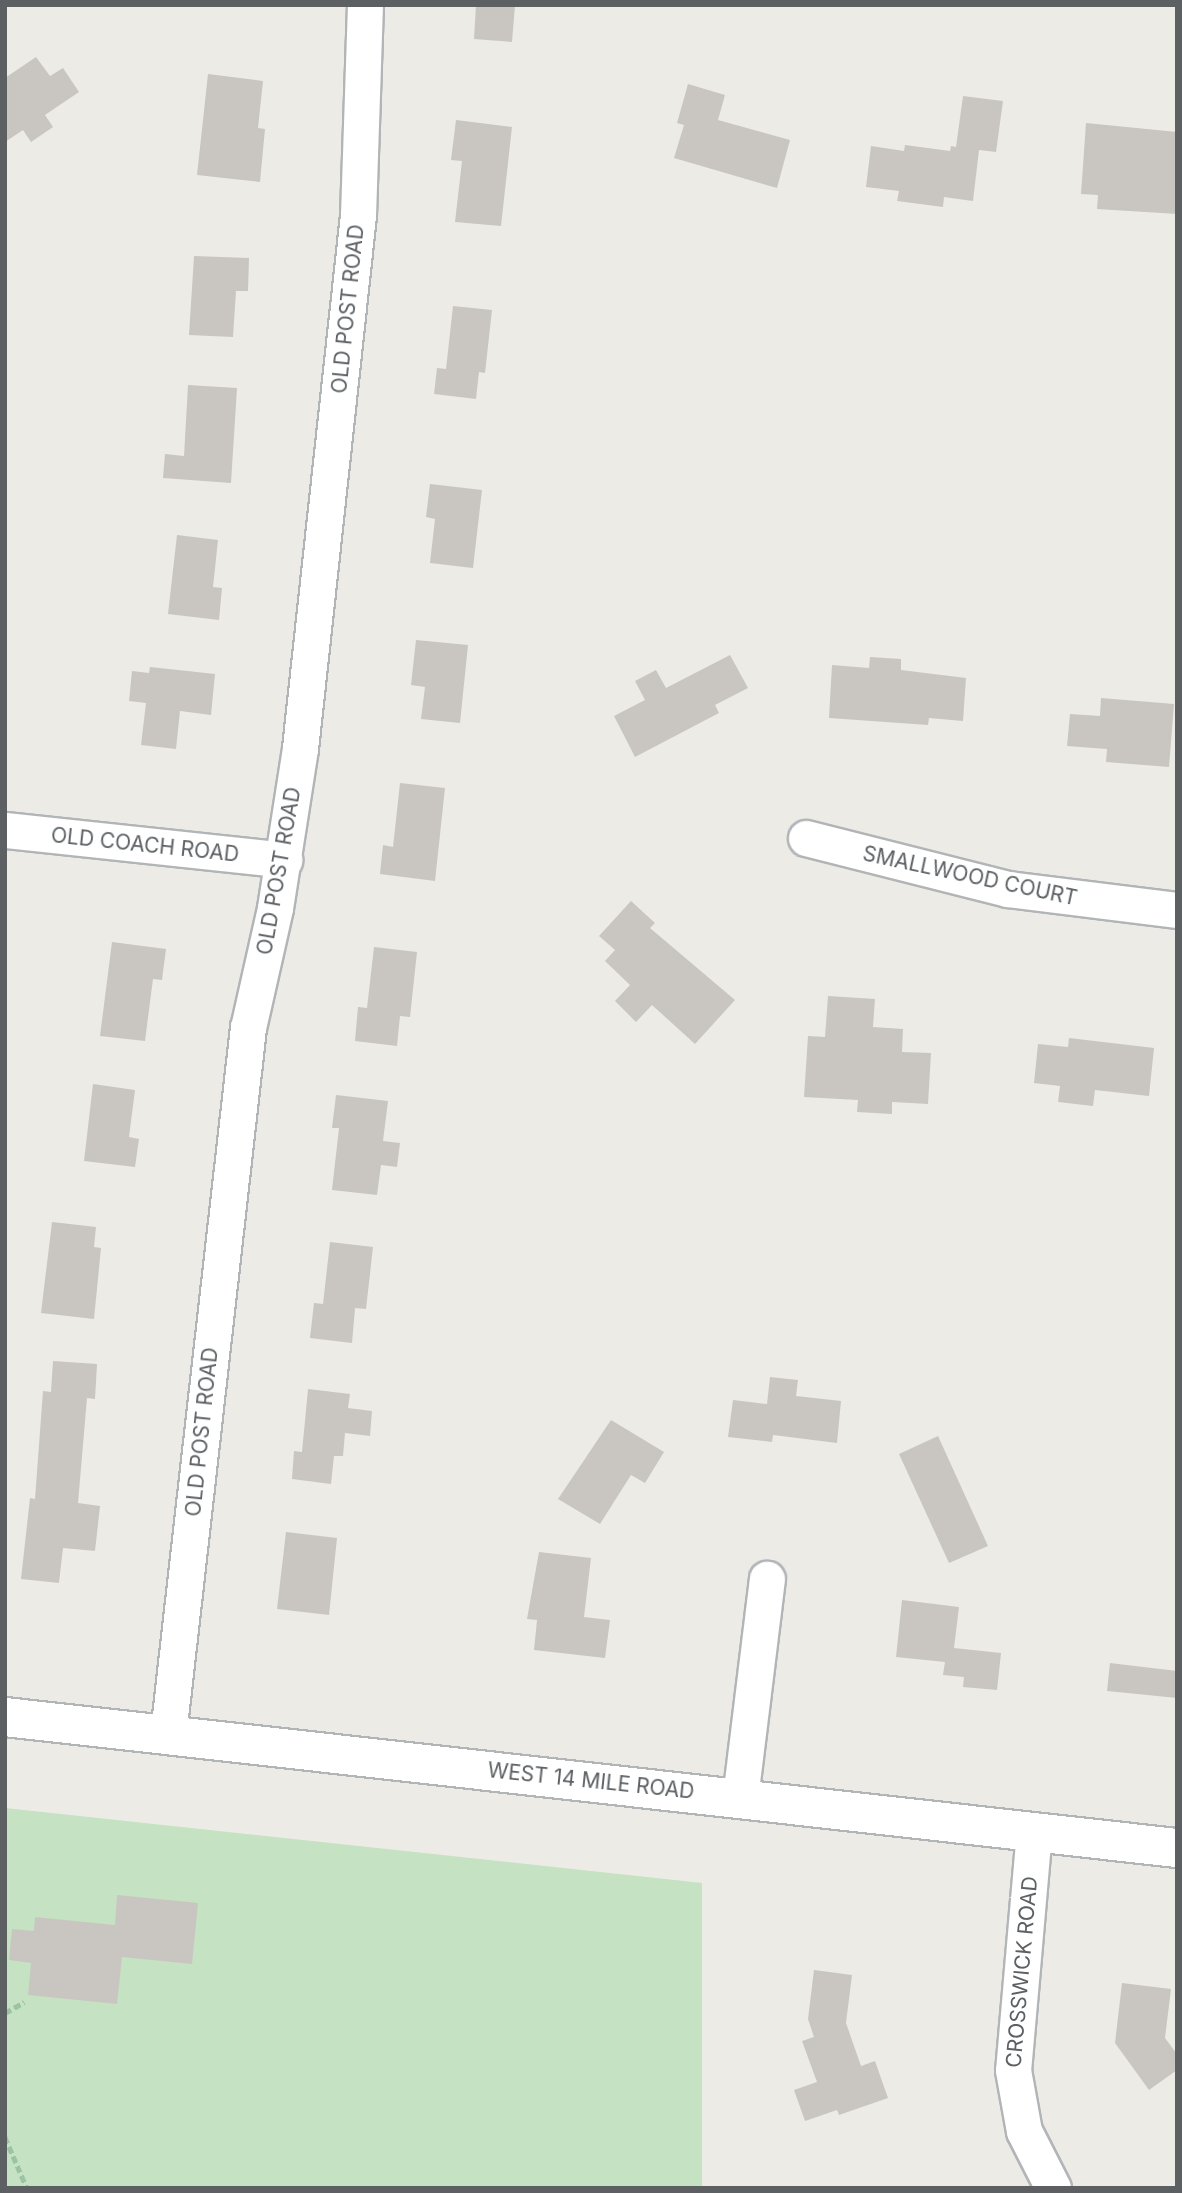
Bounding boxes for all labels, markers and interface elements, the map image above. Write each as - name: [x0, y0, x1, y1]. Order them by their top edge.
- street label: OLD POST ROAD: [327, 223, 369, 395]
- street label: OLD POST ROAD: [252, 785, 306, 957]
- street label: OLD COACH ROAD: [50, 823, 240, 867]
- street label: SMALLWOOD COURT: [860, 841, 1080, 911]
- street label: OLD POST ROAD: [181, 1346, 223, 1518]
- street label: WEST 14 MILE ROAD: [486, 1758, 696, 1804]
- street label: CROSSWICK ROAD: [1001, 1875, 1043, 2069]

